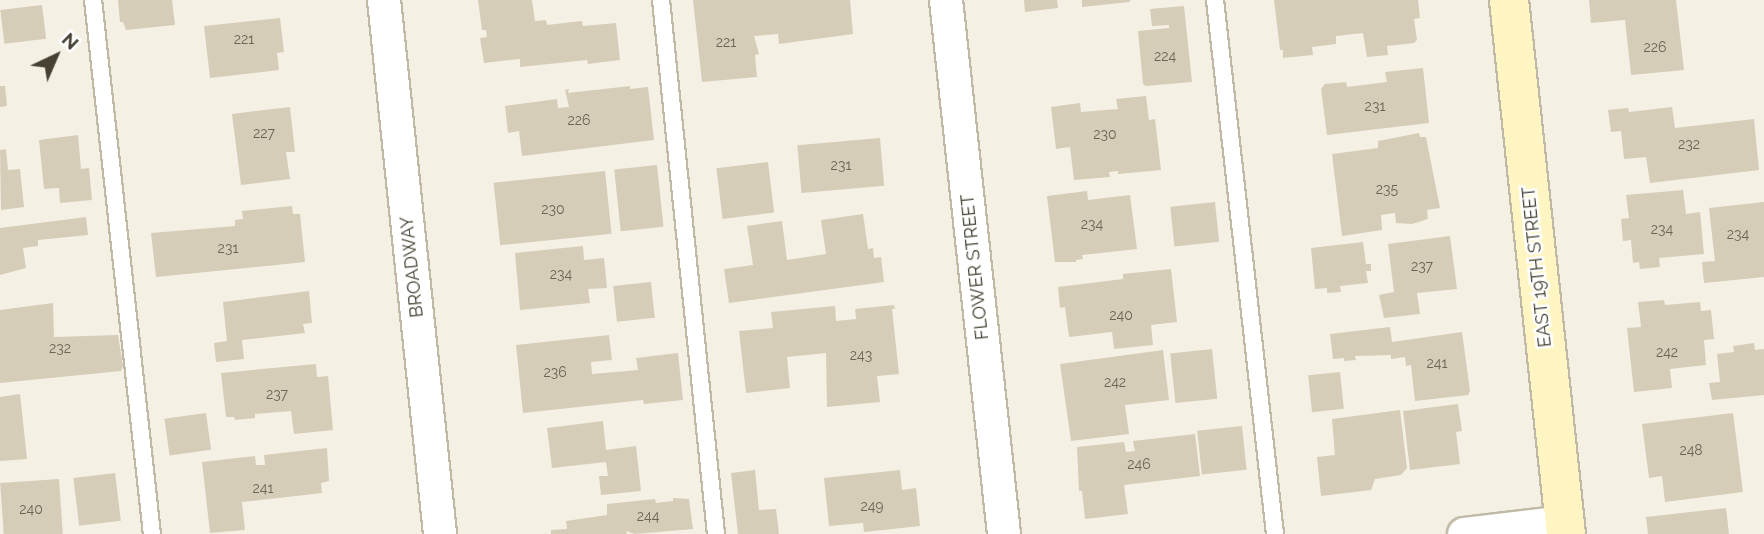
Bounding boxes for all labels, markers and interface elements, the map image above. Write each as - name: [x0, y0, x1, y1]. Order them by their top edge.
- north arrow: [21, 21, 91, 91]
- text: N: [58, 28, 83, 54]
- house number: 221: [234, 31, 254, 47]
- house number: 221: [716, 34, 736, 50]
- house number: 226: [1643, 39, 1667, 55]
- house number: 224: [1154, 48, 1176, 64]
- house number: 231: [1365, 98, 1385, 114]
- house number: 226: [567, 112, 591, 128]
- house number: 227: [253, 125, 275, 141]
- house number: 230: [1093, 126, 1117, 142]
- house number: 232: [1678, 136, 1700, 152]
- house number: 231: [831, 157, 851, 173]
- house number: 235: [1376, 181, 1398, 197]
- street label: EAST 19TH STREET: [1518, 185, 1556, 349]
- street label: FLOWER STREET: [957, 193, 993, 341]
- house number: 230: [541, 201, 565, 217]
- street label: BROADWAY: [396, 215, 428, 319]
- house number: 234: [1081, 216, 1103, 232]
- house number: 234: [1651, 221, 1673, 237]
- house number: 234: [1727, 226, 1749, 242]
- house number: 231: [218, 240, 238, 256]
- house number: 237: [1411, 258, 1433, 274]
- house number: 234: [550, 266, 572, 282]
- house number: 240: [1109, 307, 1133, 323]
- house number: 232: [49, 340, 71, 356]
- house number: 242: [1656, 344, 1678, 360]
- house number: 243: [850, 347, 872, 363]
- house number: 241: [1427, 355, 1447, 371]
- house number: 236: [543, 364, 567, 380]
- house number: 242: [1104, 374, 1126, 390]
- house number: 237: [266, 386, 288, 402]
- house number: 248: [1679, 442, 1703, 458]
- house number: 246: [1127, 456, 1151, 472]
- house number: 241: [253, 480, 273, 496]
- house number: 249: [860, 498, 884, 514]
- house number: 240: [19, 501, 43, 517]
- house number: 244: [637, 508, 659, 524]

